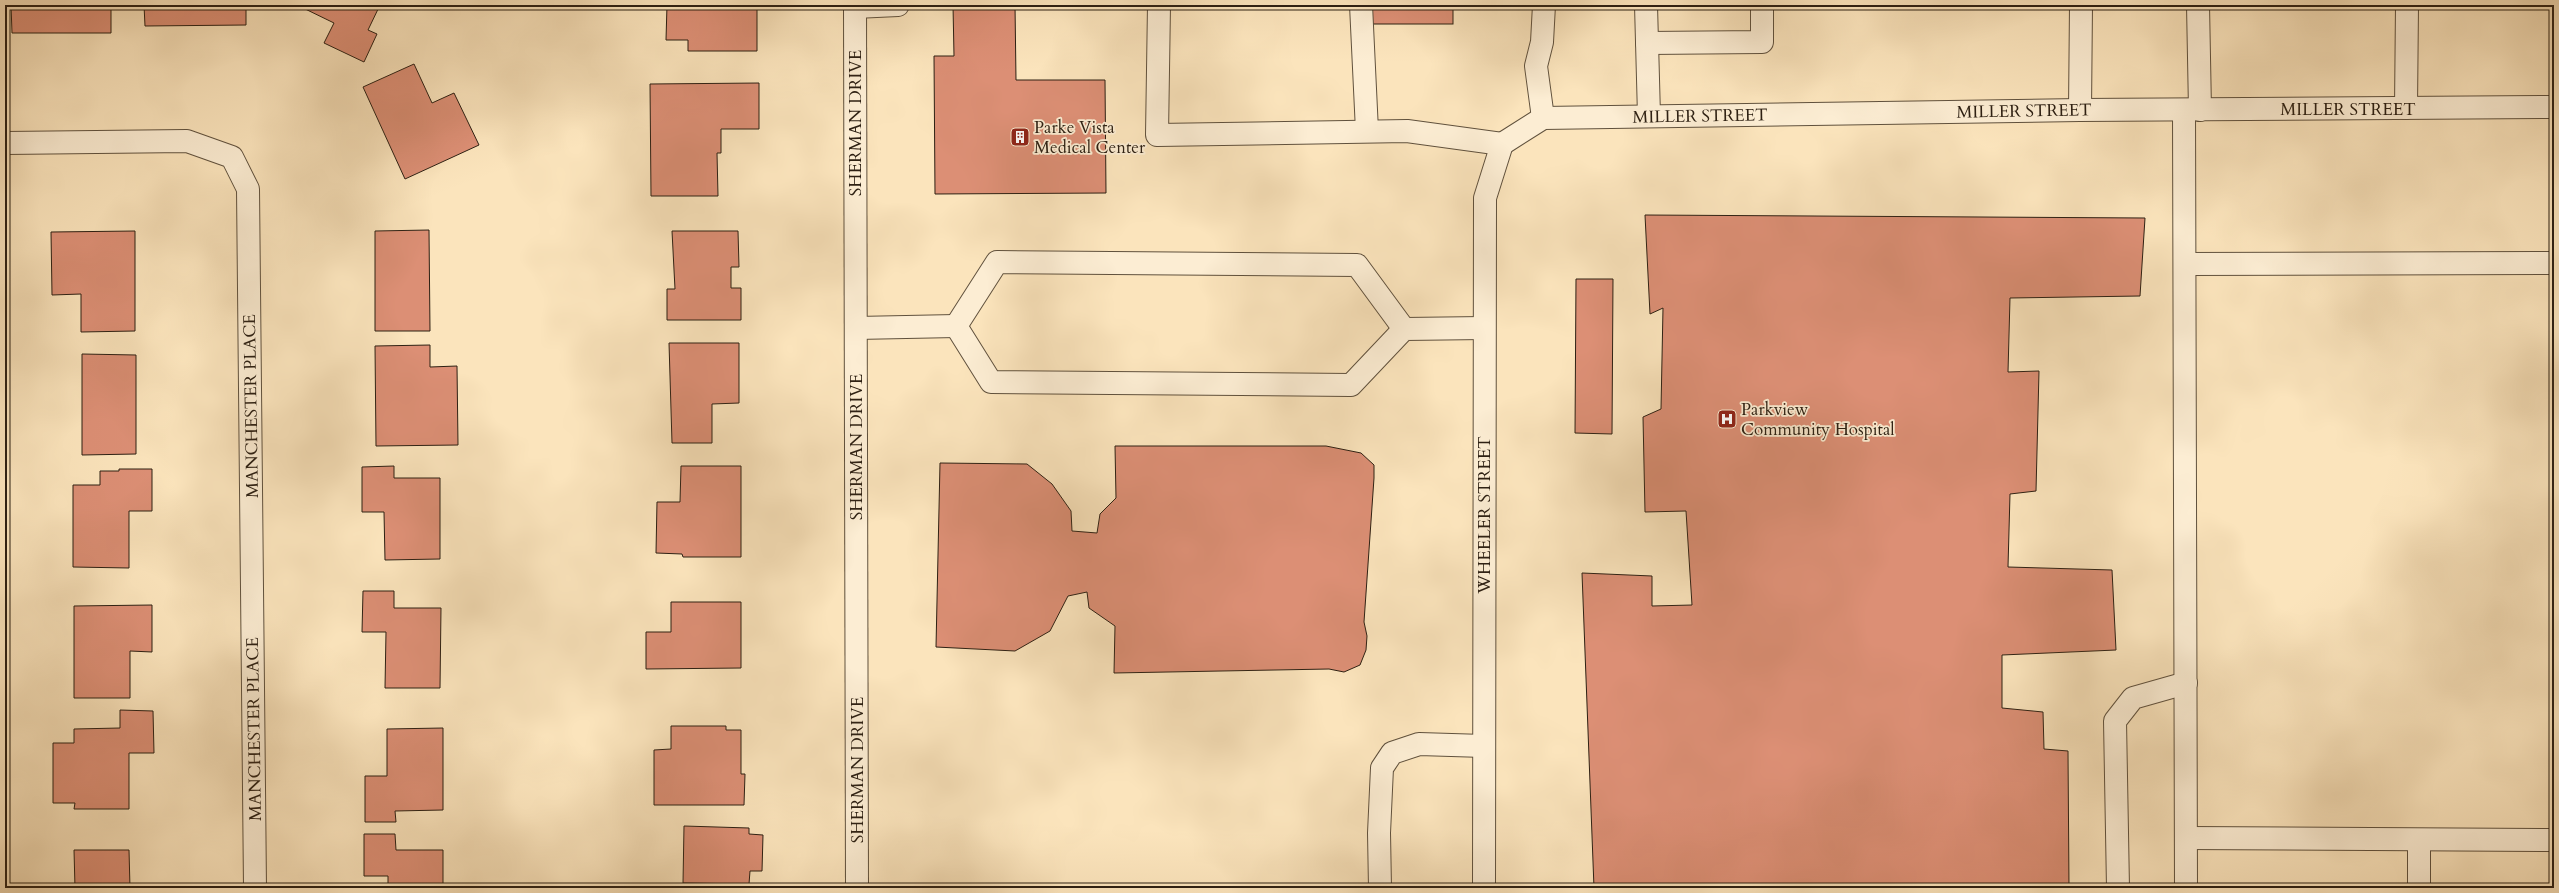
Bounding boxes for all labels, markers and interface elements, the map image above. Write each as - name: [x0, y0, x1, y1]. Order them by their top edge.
- street label: SHERMAN DRIVE: [844, 50, 867, 196]
- street label: MILLER STREET: [1956, 98, 2092, 124]
- street label: MILLER STREET: [2280, 98, 2416, 121]
- street label: MILLER STREET: [1632, 103, 1768, 129]
- place label: Parke Vista Medical Center: [1034, 116, 1146, 159]
- building icon: Parke Vista Medical Center: [1009, 126, 1031, 148]
- street label: MANCHESTER PLACE: [238, 314, 264, 498]
- street label: SHERMAN DRIVE: [845, 374, 868, 520]
- place label: Parkview Community Hospital: [1741, 398, 1895, 441]
- hospital icon: Parkview Community Hospital: [1716, 408, 1738, 430]
- street label: WHEELER STREET: [1473, 436, 1496, 595]
- street label: MANCHESTER PLACE: [241, 637, 267, 821]
- street label: SHERMAN DRIVE: [846, 697, 869, 843]

